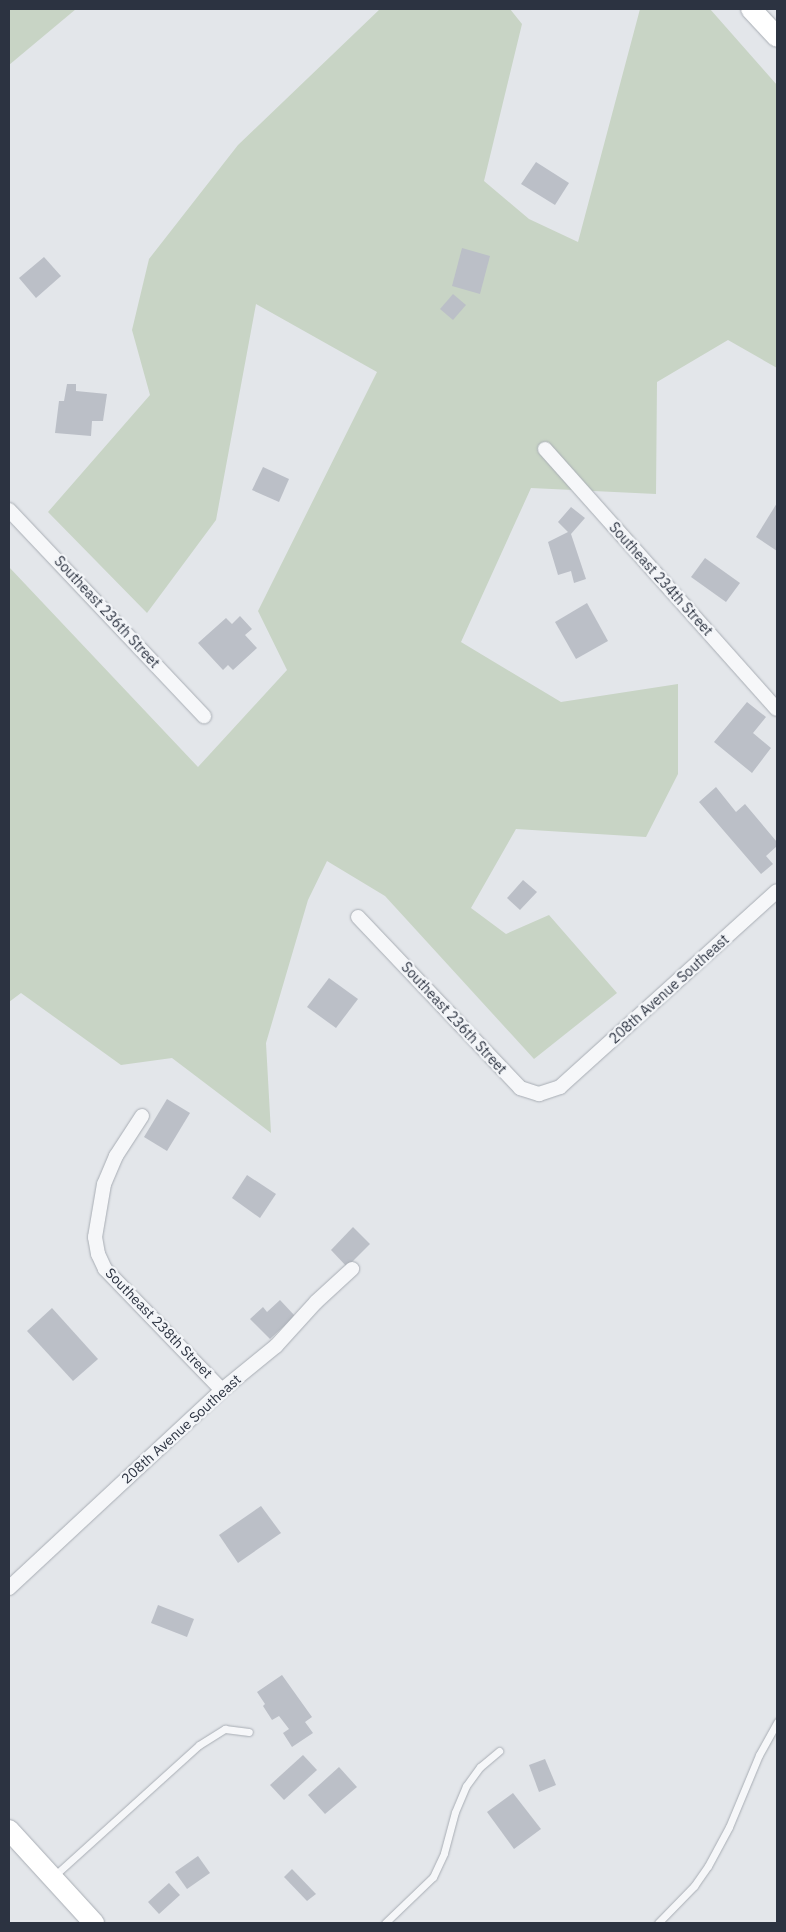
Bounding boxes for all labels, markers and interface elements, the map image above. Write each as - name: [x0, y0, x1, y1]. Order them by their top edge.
- street label: Southeast 234th Street: [606, 519, 716, 639]
- street label: Southeast 236th Street: [51, 553, 163, 671]
- street label: 208th Avenue Southeast: [606, 931, 732, 1047]
- street label: Southeast 236th Street: [398, 959, 510, 1077]
- street label: Southeast 238th Street: [102, 1264, 216, 1382]
- street label: 208th Avenue Southeast: [118, 1371, 244, 1487]

